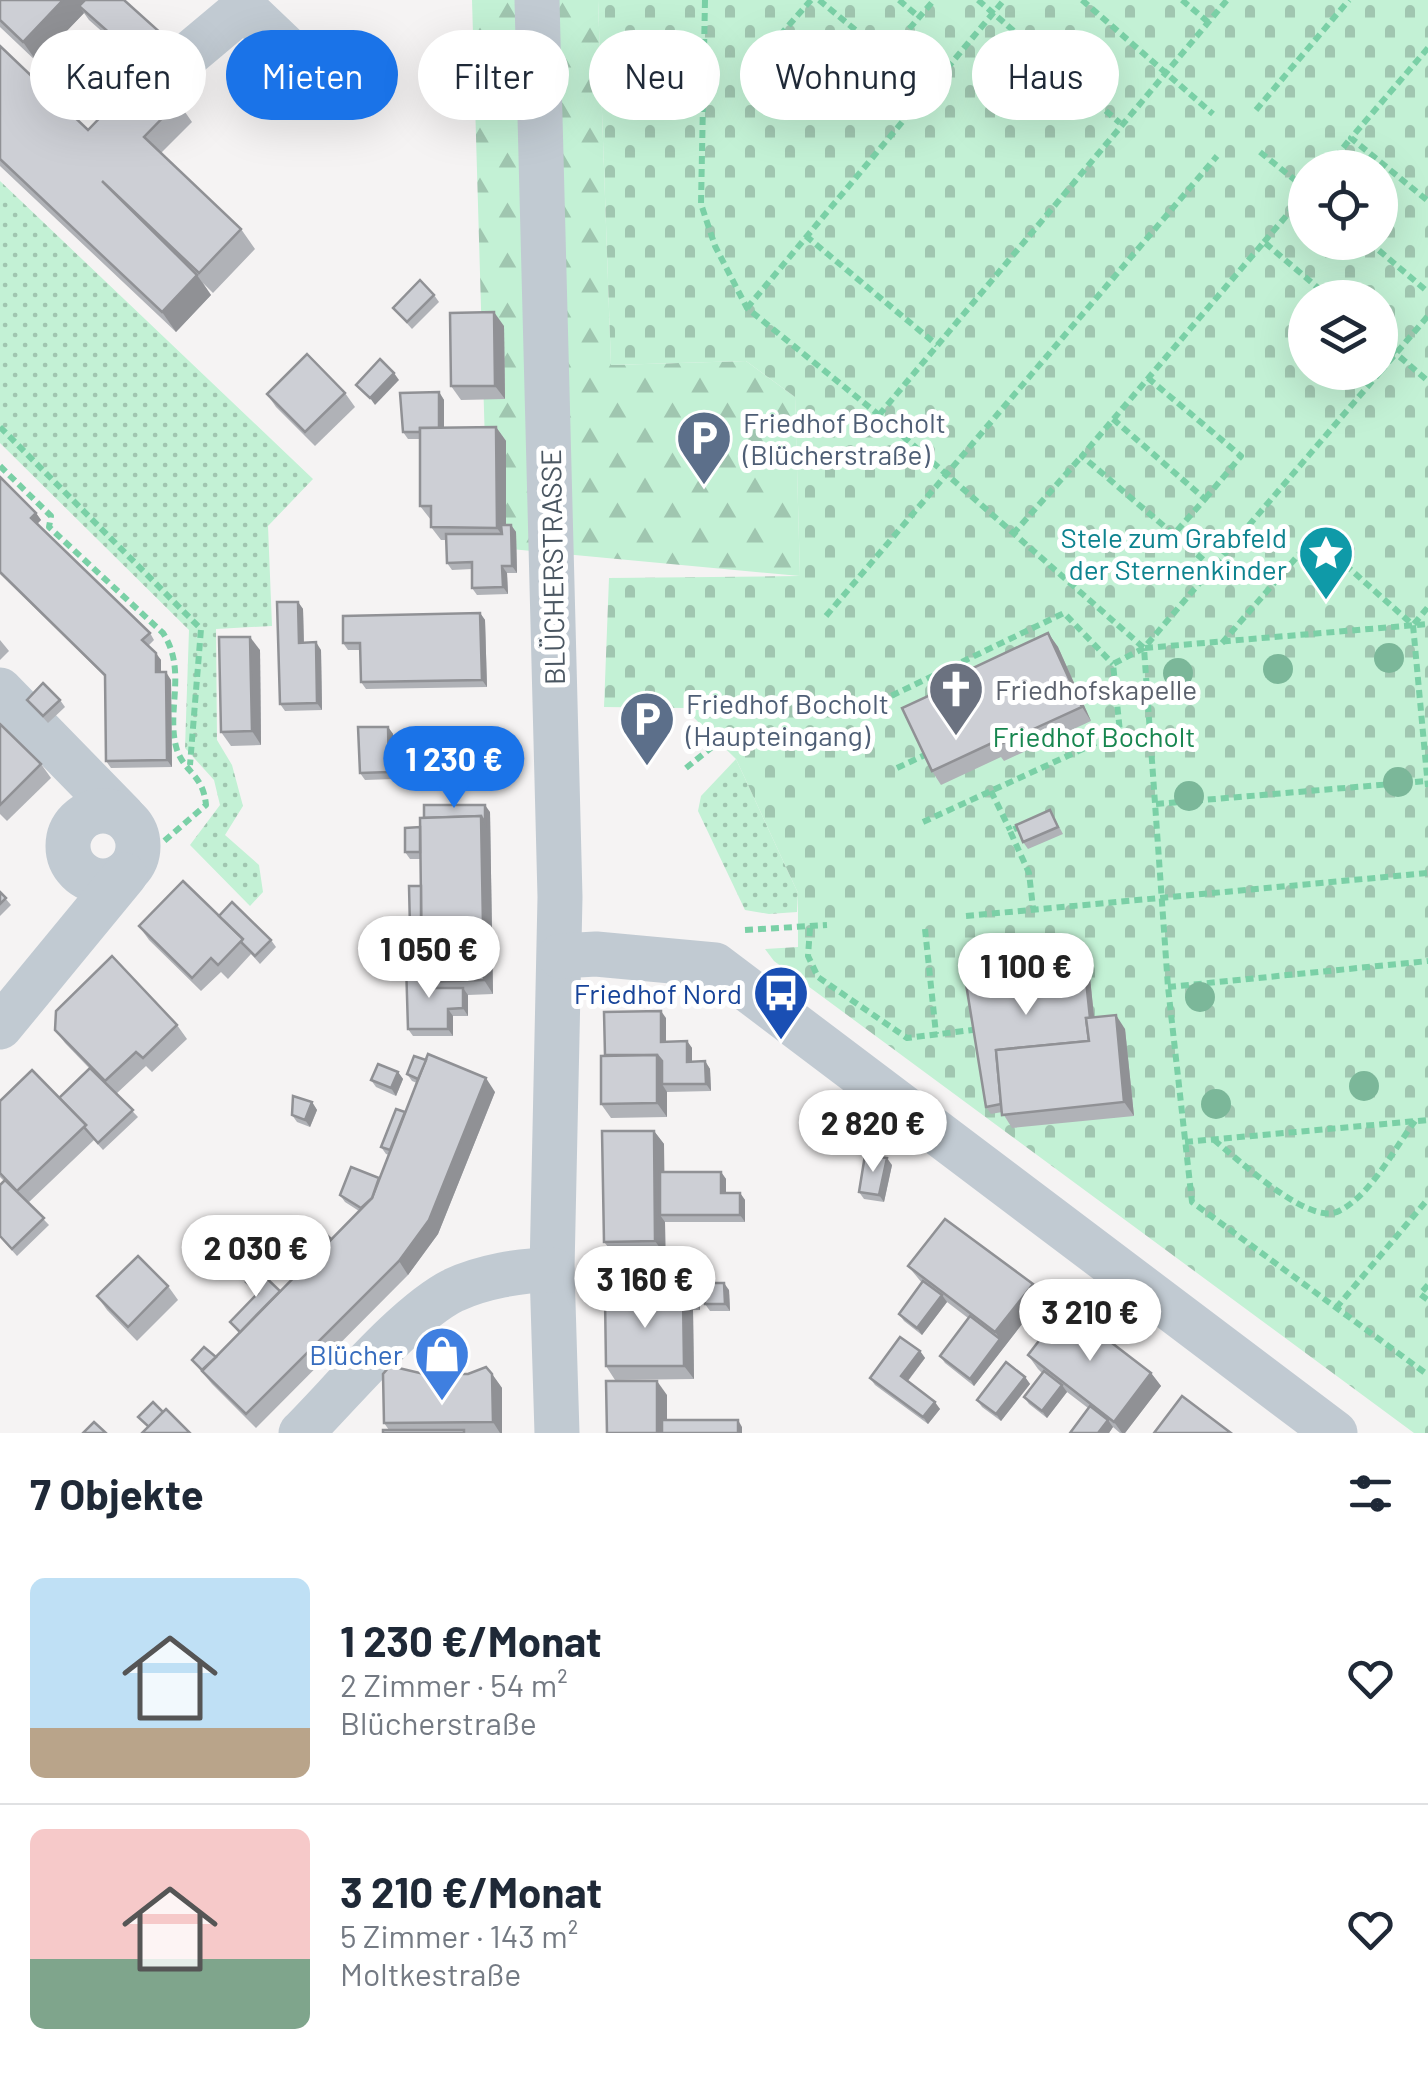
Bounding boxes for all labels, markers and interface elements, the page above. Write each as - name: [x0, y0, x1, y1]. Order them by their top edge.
- chip: Kaufen: [30, 30, 206, 120]
- chip: Mieten: [226, 30, 398, 120]
- chip: Filter: [418, 30, 569, 120]
- chip: Neu: [589, 30, 720, 120]
- chip: Wohnung: [740, 30, 952, 120]
- chip: Haus: [972, 30, 1119, 120]
- map controls: [1288, 150, 1398, 390]
- button: locate: [1288, 150, 1398, 260]
- button: layers: [1288, 280, 1398, 390]
- place label: Friedhof Bocholt (Blücherstraße): [742, 405, 946, 471]
- parking icon: Friedhof Bocholt (Blücherstraße): [674, 408, 734, 487]
- street label: BLÜCHERSTRASSE: [533, 449, 571, 685]
- place label: Stele zum Grabfeld der Sternenkinder: [1061, 520, 1287, 586]
- place icon: Stele zum Grabfeld der Sternenkinder: [1296, 523, 1356, 602]
- church icon: Friedhofskapelle: [926, 659, 986, 738]
- place label: Friedhofskapelle: [995, 672, 1197, 706]
- place label: Friedhof Bocholt (Haupteingang): [685, 686, 889, 752]
- parking icon: Friedhof Bocholt (Haupteingang): [617, 689, 677, 768]
- park label: Friedhof Bocholt: [993, 719, 1195, 753]
- pin: 1 230 €: [362, 726, 546, 811]
- text: 1 230 €: [405, 739, 503, 777]
- pin: 1 050 €: [337, 916, 521, 1001]
- text: 1 050 €: [380, 929, 478, 967]
- pin: 1 100 €: [934, 933, 1118, 1018]
- text: 1 100 €: [980, 946, 1072, 984]
- bus stop icon: Friedhof Nord: [751, 963, 811, 1042]
- place label: Friedhof Nord: [574, 976, 742, 1010]
- pin: 2 820 €: [781, 1090, 965, 1175]
- text: 2 820 €: [821, 1103, 925, 1141]
- pin: 2 030 €: [164, 1215, 348, 1300]
- text: 2 030 €: [204, 1228, 308, 1266]
- pin: 3 160 €: [553, 1246, 737, 1331]
- text: 3 160 €: [596, 1259, 694, 1297]
- pin: 3 210 €: [998, 1279, 1182, 1364]
- text: 3 210 €: [1041, 1292, 1139, 1330]
- shop icon: Blücher: [412, 1324, 472, 1403]
- place label: Blücher: [309, 1337, 403, 1371]
- icon: filters: [1343, 1466, 1398, 1521]
- text: 7 Objekte: [30, 1468, 204, 1518]
- text: 1 230 €/Monat: [340, 1615, 602, 1665]
- icon: home: [110, 1618, 230, 1738]
- icon: heart: [1343, 1651, 1398, 1706]
- text: 2 Zimmer · 54 m²: [340, 1665, 568, 1703]
- text: Blücherstraße: [340, 1703, 537, 1741]
- text: 3 210 €/Monat: [340, 1866, 602, 1916]
- icon: home: [110, 1869, 230, 1989]
- icon: heart: [1343, 1902, 1398, 1957]
- text: 5 Zimmer · 143 m²: [340, 1916, 578, 1954]
- text: Moltkestraße: [340, 1954, 521, 1992]

